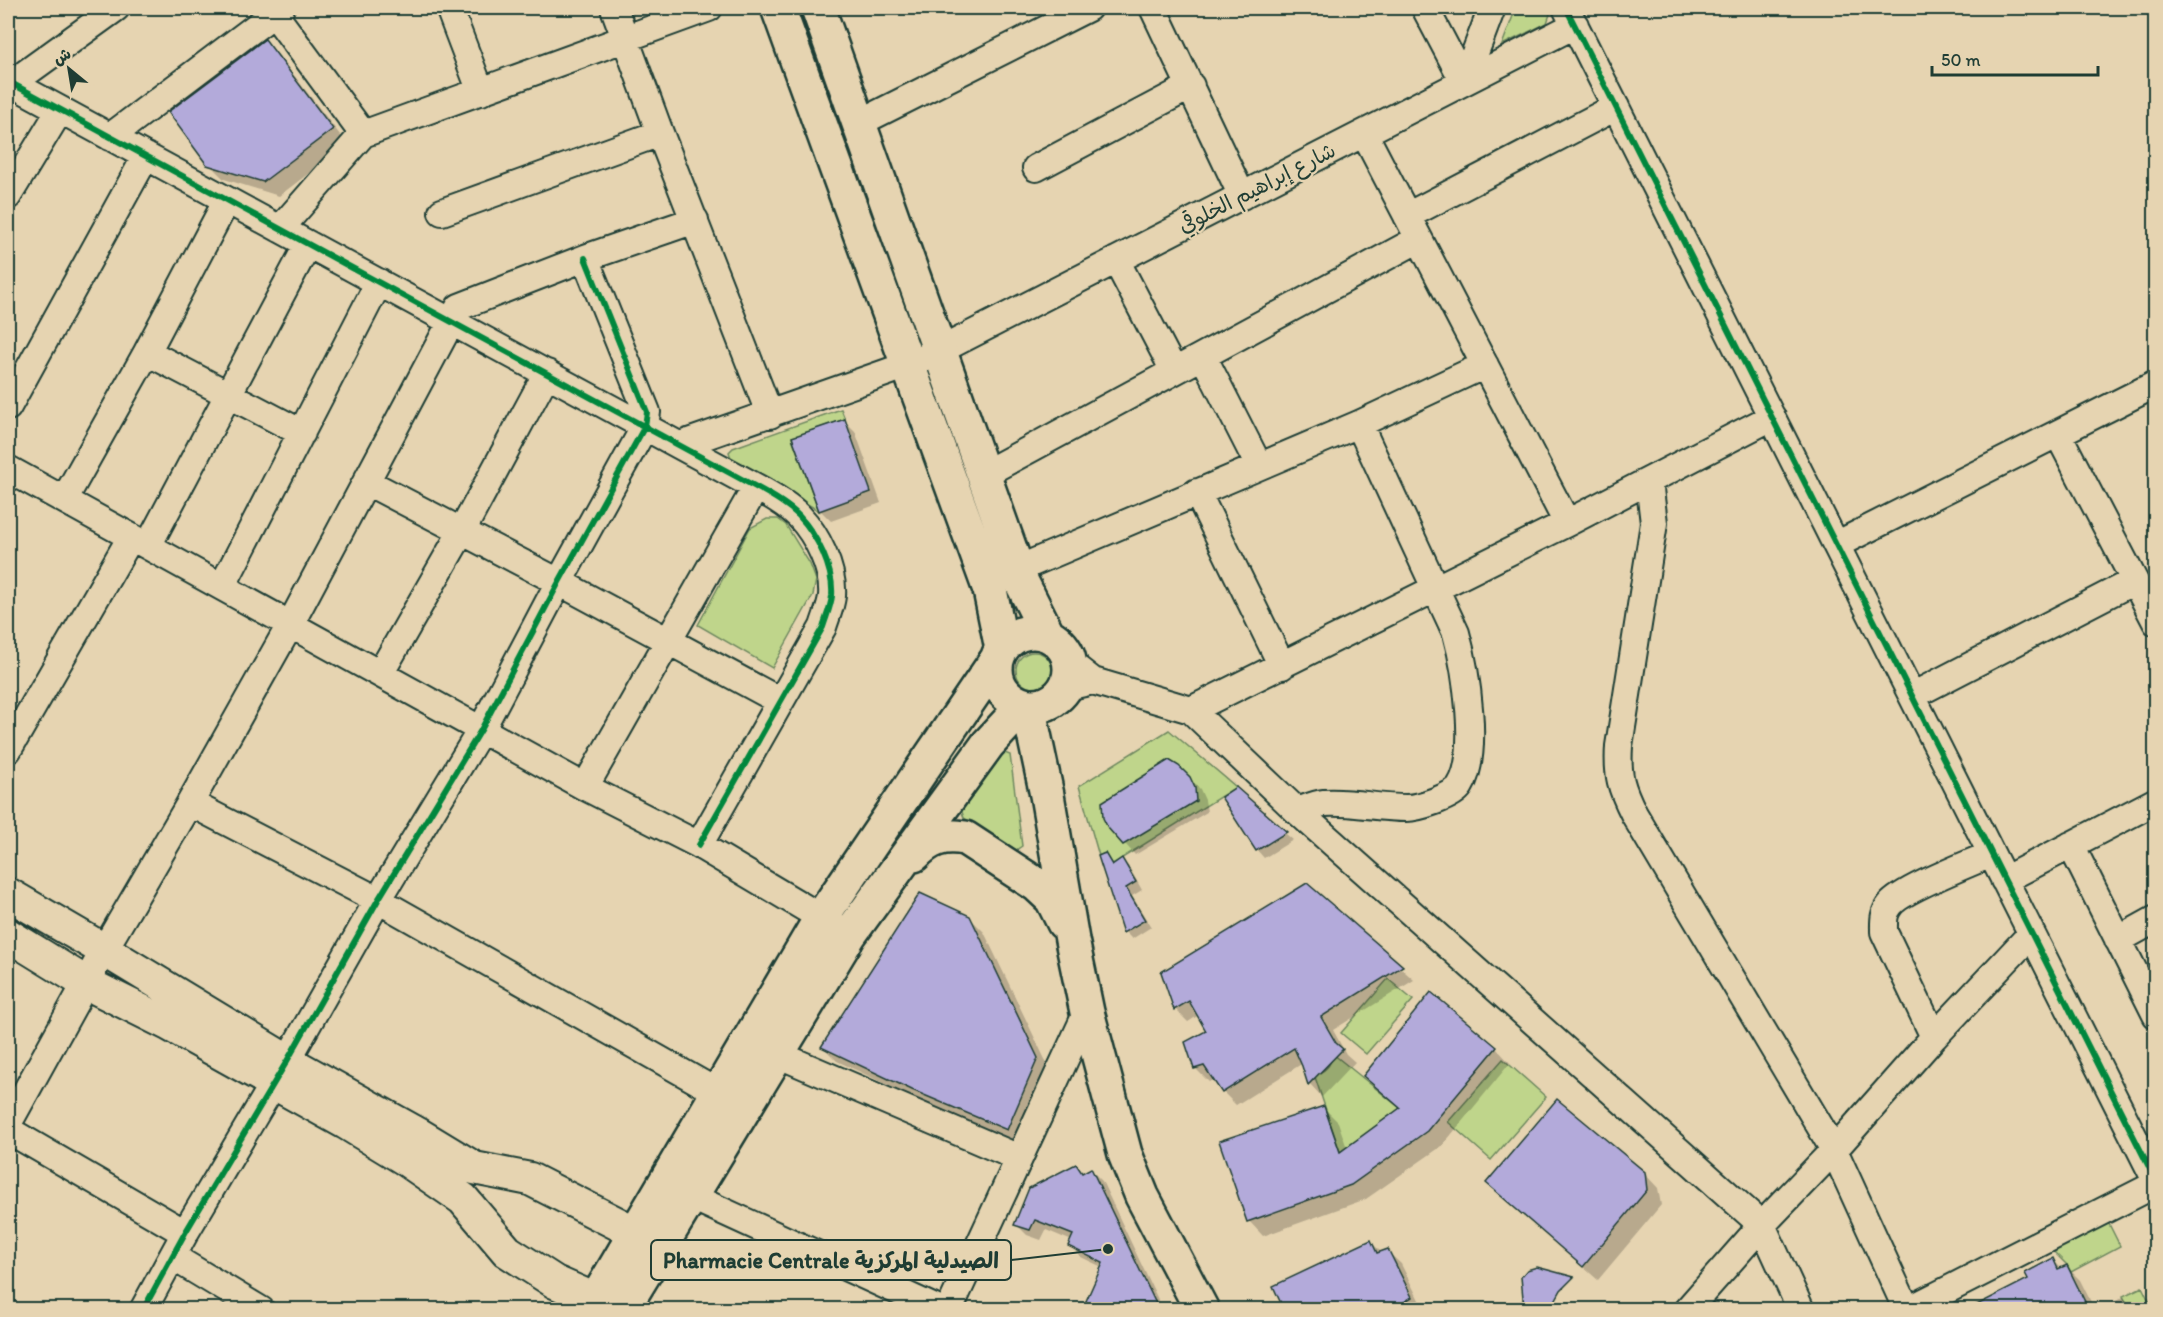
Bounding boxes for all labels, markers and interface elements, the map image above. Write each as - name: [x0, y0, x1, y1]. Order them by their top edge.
- north arrow: [39, 39, 99, 99]
- scale bar: [1932, 39, 2098, 77]
- text: ش: [49, 44, 74, 69]
- text: 50 m: [1941, 49, 1981, 71]
- street label: شارع إبراهيم الخلوقي: [1174, 137, 1341, 242]
- callout: Pharmacie Centrale الصيدلية المركزية: [651, 1240, 1011, 1280]
- text: Pharmacie Centrale الصيدلية المركزية: [663, 1247, 999, 1274]

